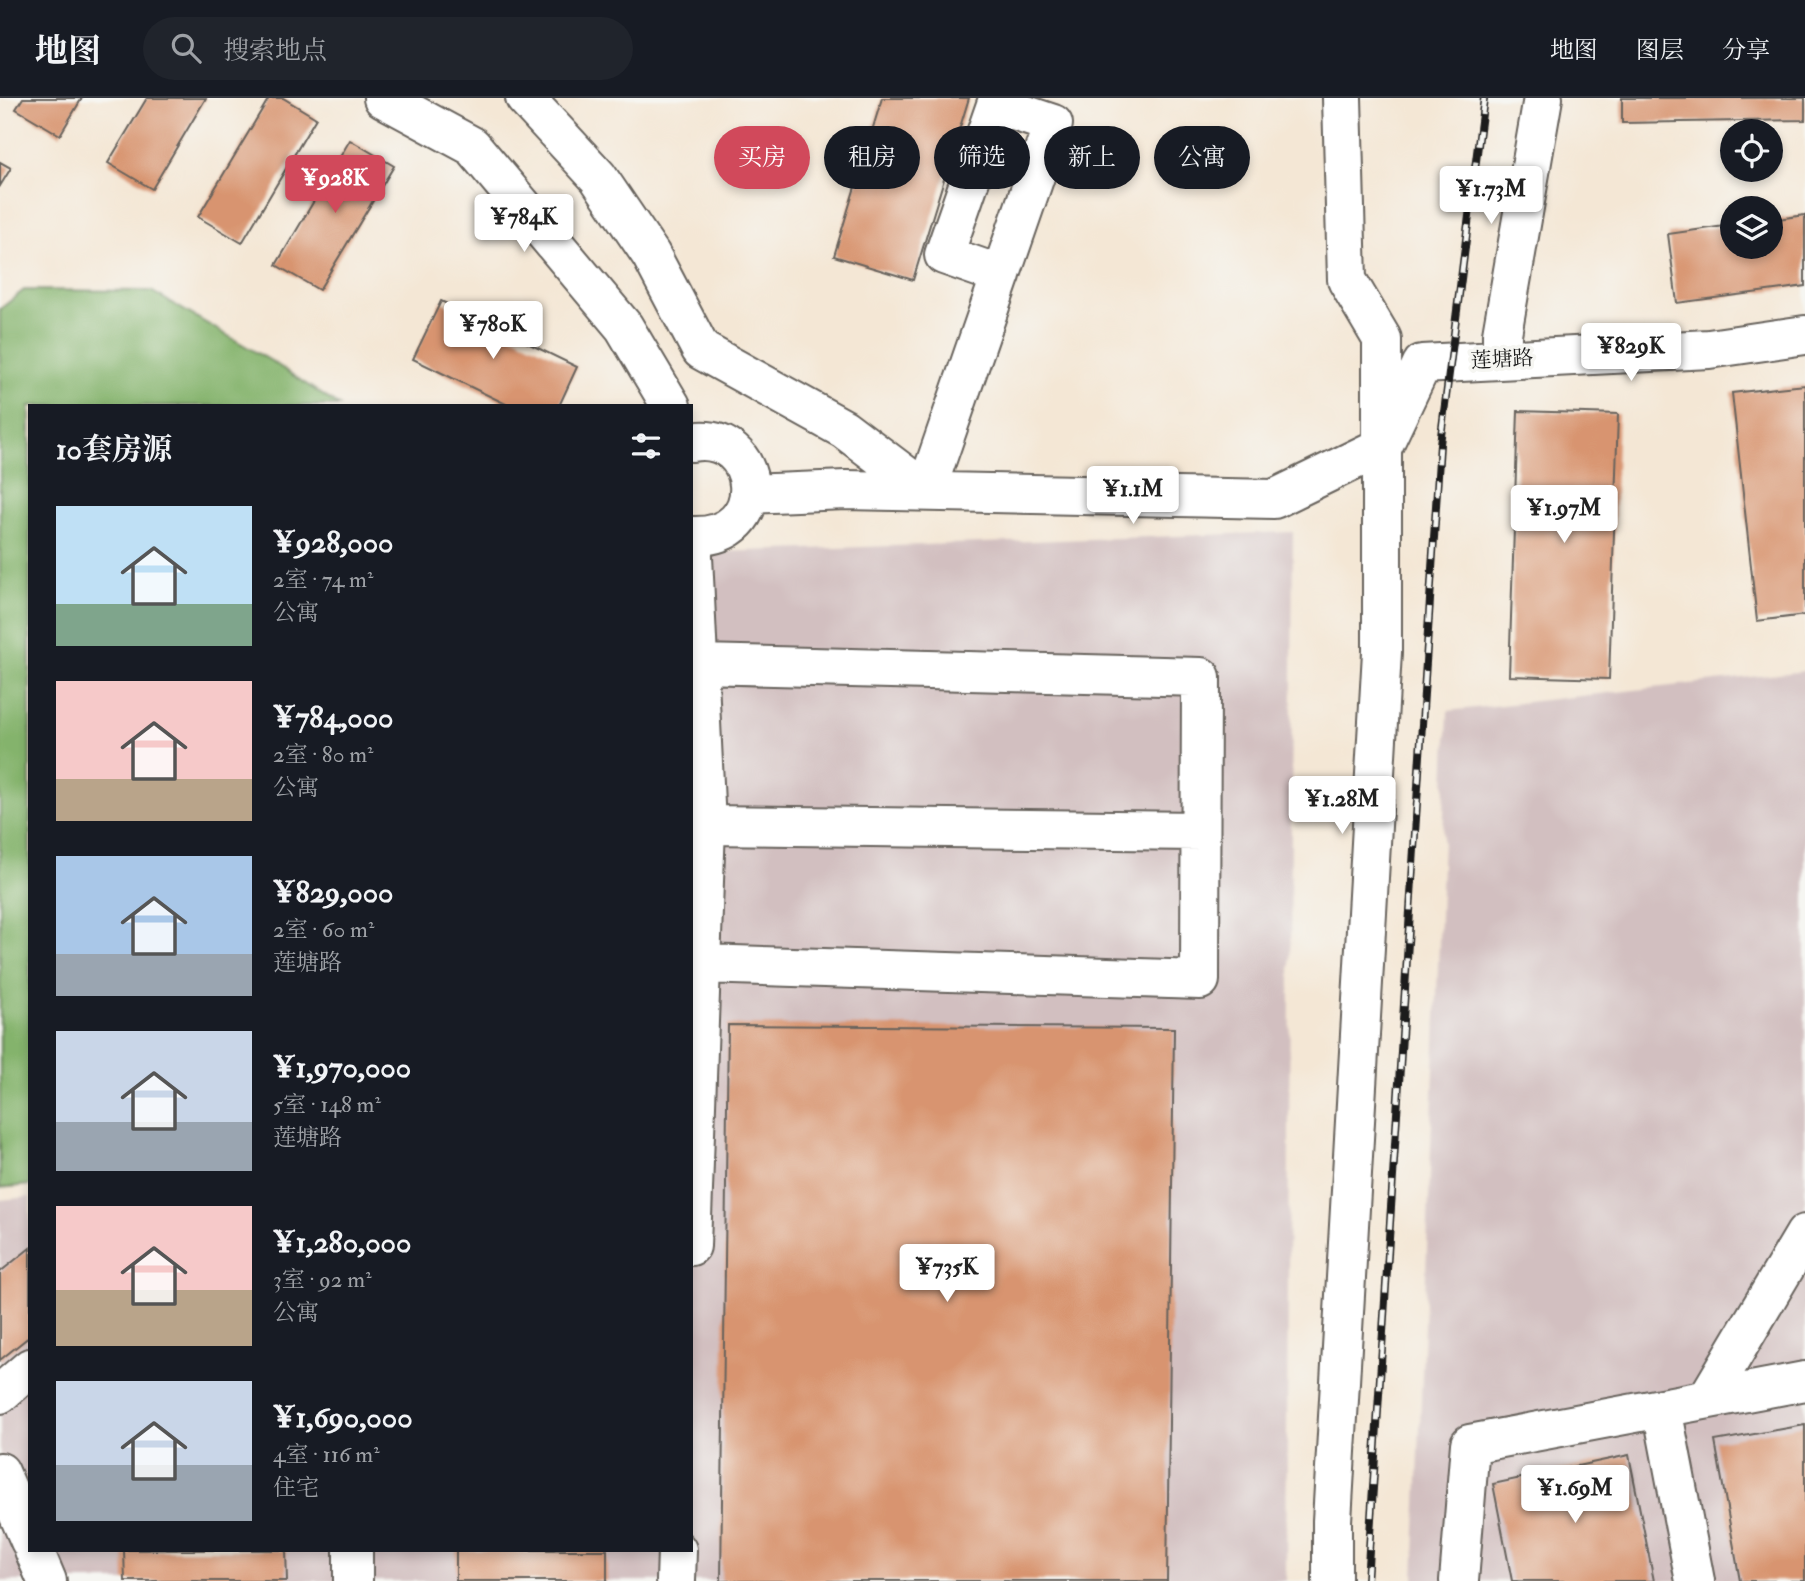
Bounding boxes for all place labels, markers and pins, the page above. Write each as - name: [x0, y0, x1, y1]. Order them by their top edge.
- pin: ¥928K: [286, 156, 384, 215]
- pin: ¥1.73M: [1434, 166, 1548, 226]
- pin: ¥784K: [475, 194, 573, 254]
- pin: ¥780K: [444, 302, 542, 361]
- pin: ¥829K: [1582, 324, 1680, 383]
- pin: ¥1.1M: [1084, 466, 1182, 526]
- pin: ¥1.97M: [1507, 486, 1621, 545]
- pin: ¥1.28M: [1285, 776, 1399, 836]
- pin: ¥735K: [898, 1244, 996, 1304]
- pin: ¥1.69M: [1518, 1466, 1632, 1525]

